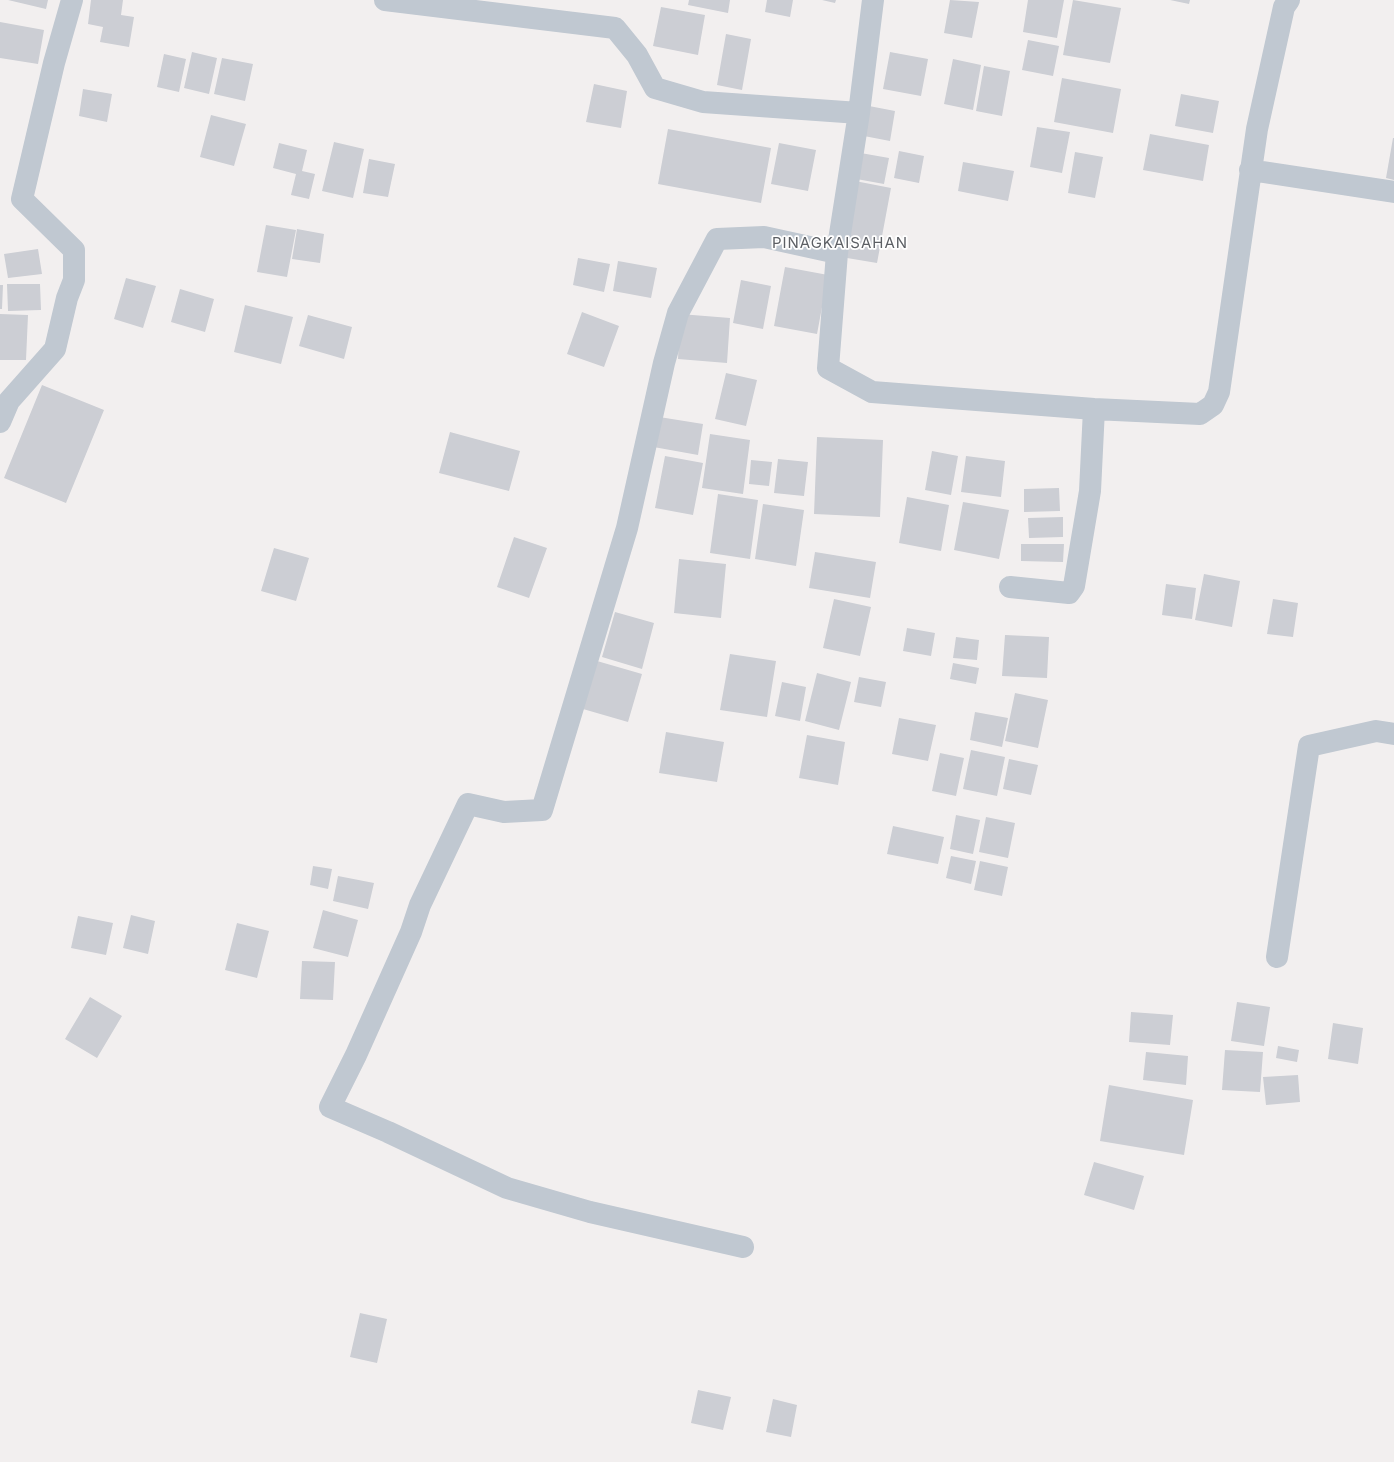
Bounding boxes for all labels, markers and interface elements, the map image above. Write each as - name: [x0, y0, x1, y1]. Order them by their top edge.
- district label: PINAGKAISAHAN: [772, 234, 908, 252]

